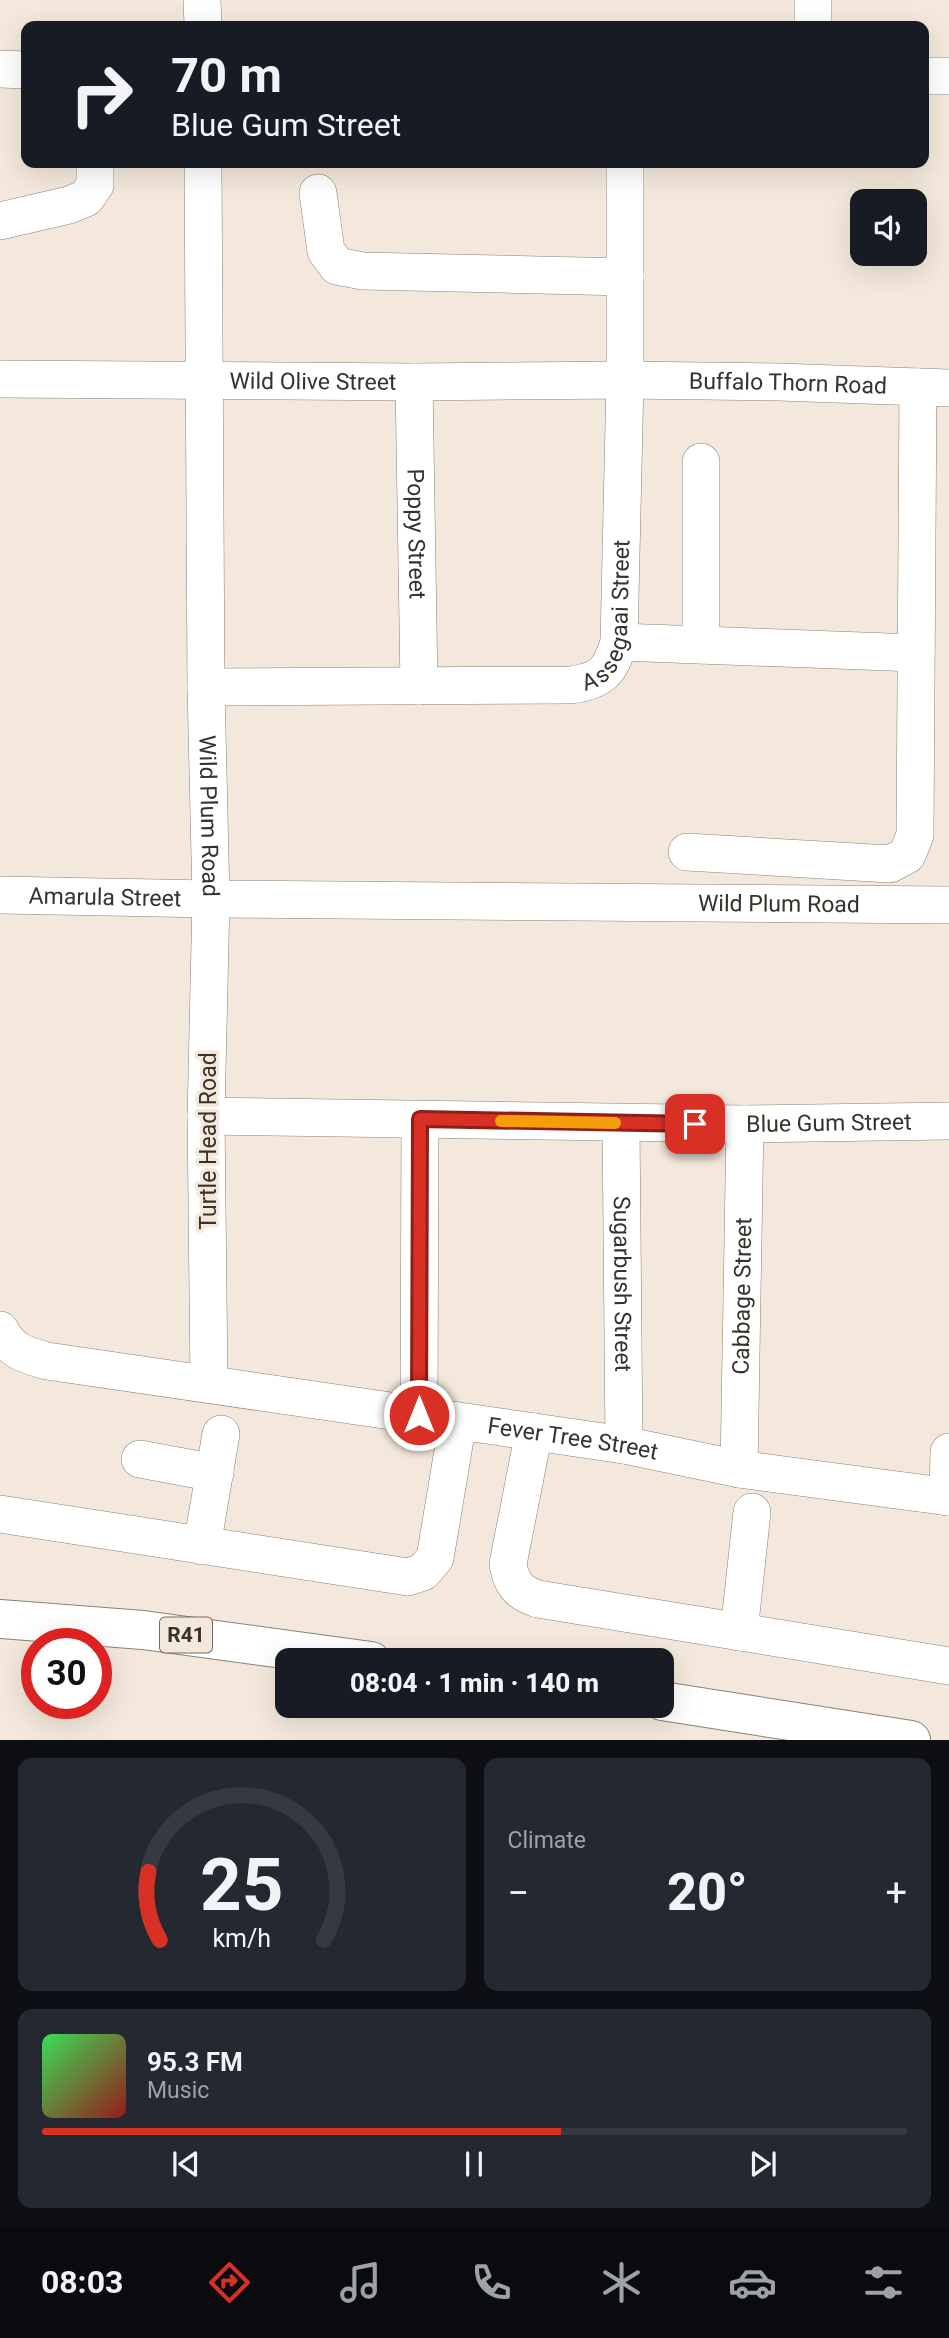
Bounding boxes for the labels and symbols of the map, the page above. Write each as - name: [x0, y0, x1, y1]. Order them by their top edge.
- street label: Wild Olive Street: [229, 367, 397, 395]
- street label: Buffalo Thorn Road: [689, 367, 887, 399]
- street label: Poppy Street: [402, 468, 431, 599]
- street label: Assegaai Street: [578, 539, 635, 696]
- street label: Wild Plum Road: [194, 735, 224, 897]
- street label: Amarula Street: [28, 882, 182, 912]
- street label: Wild Plum Road: [698, 889, 860, 918]
- street label: Turtle Head Road: [195, 1052, 222, 1230]
- pin: [665, 1094, 725, 1154]
- street label: Blue Gum Street: [746, 1108, 912, 1137]
- street label: Sugarbush Street: [608, 1196, 637, 1372]
- street label: Cabbage Street: [727, 1217, 757, 1375]
- position arrow: [382, 1378, 456, 1452]
- street label: Fever Tree Street: [486, 1412, 661, 1465]
- road number: R41: [160, 1618, 212, 1652]
- speed limit sign: 30: [21, 1628, 112, 1719]

